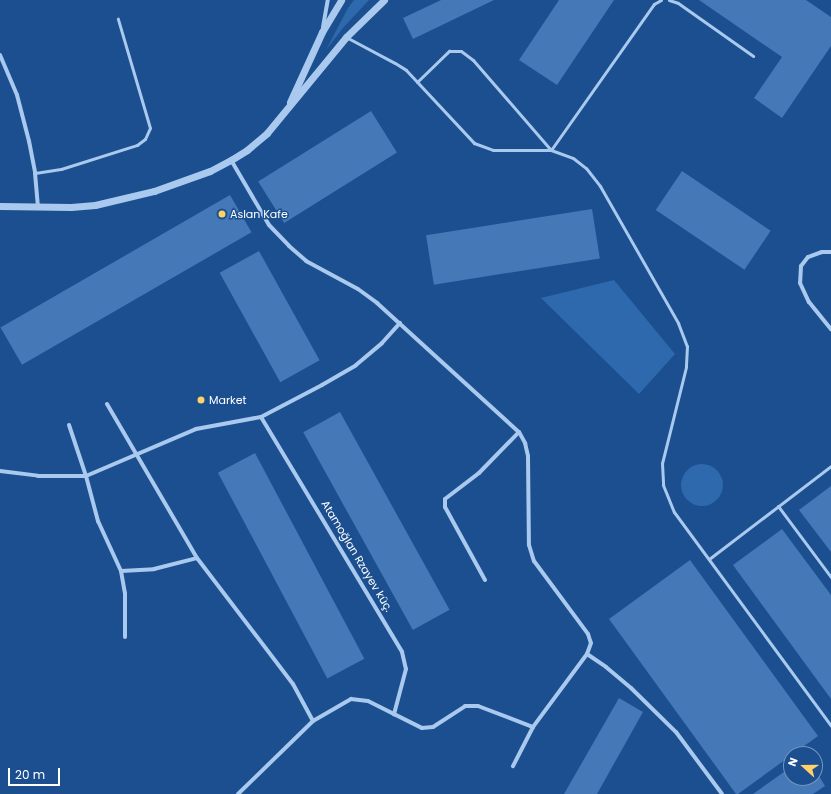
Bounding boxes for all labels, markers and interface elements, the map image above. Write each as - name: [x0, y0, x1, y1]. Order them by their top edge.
- place label: Aslan Kafe: [230, 207, 288, 221]
- marker: Aslan Kafe: [217, 209, 227, 219]
- place label: Market: [209, 393, 246, 407]
- marker: Market: [196, 395, 206, 405]
- street label: Atamoğlan Rzayev küç.: [318, 498, 396, 614]
- north arrow: [783, 746, 823, 786]
- text: N: [784, 755, 802, 769]
- scale bar: [10, 760, 62, 786]
- text: 20 m: [15, 766, 45, 783]

